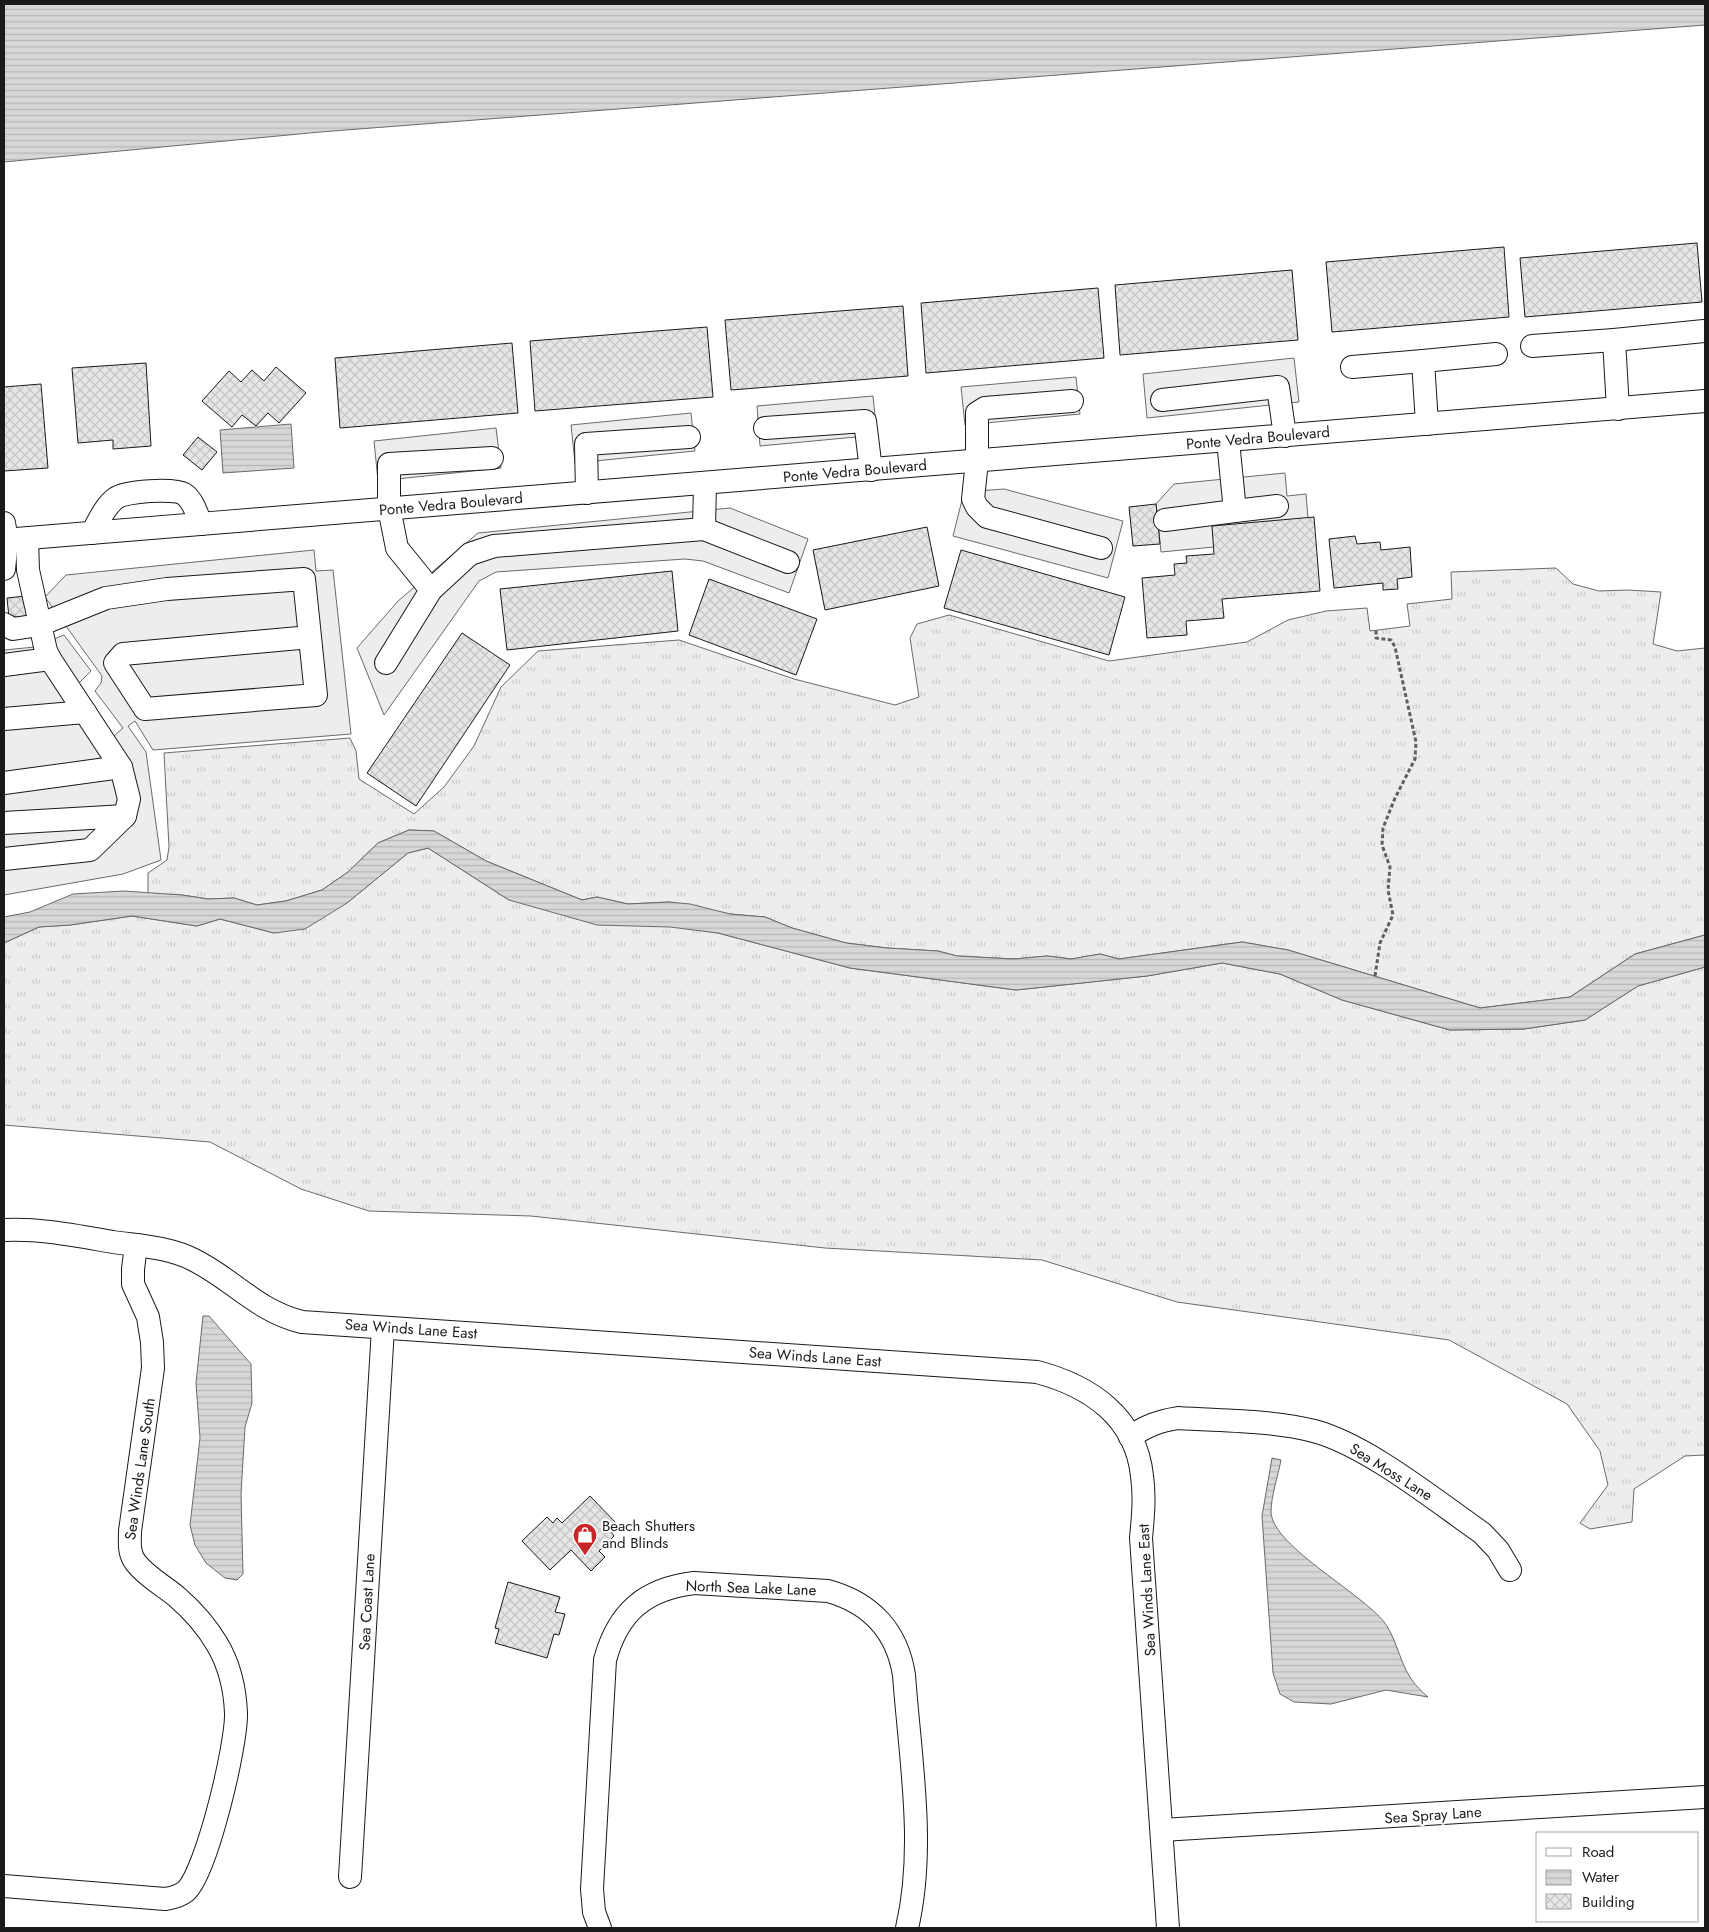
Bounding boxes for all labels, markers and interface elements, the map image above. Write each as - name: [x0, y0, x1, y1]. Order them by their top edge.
- street label: Ponte Vedra Boulevard: [1185, 421, 1331, 455]
- street label: Ponte Vedra Boulevard: [782, 454, 928, 488]
- street label: Ponte Vedra Boulevard: [378, 487, 524, 521]
- street label: Sea Winds Lane East: [344, 1313, 478, 1345]
- street label: Sea Winds Lane East: [748, 1341, 882, 1373]
- street label: Sea Winds Lane South: [119, 1397, 161, 1541]
- street label: Sea Moss Lane: [1345, 1438, 1437, 1506]
- place label: Beach Shutters and Blinds: [602, 1515, 695, 1554]
- shop icon: Beach Shutters and Blinds: [572, 1522, 598, 1556]
- street label: Sea Winds Lane East: [1133, 1523, 1161, 1657]
- street label: Sea Coast Lane: [353, 1553, 381, 1651]
- street label: North Sea Lake Lane: [685, 1575, 817, 1601]
- street label: Sea Spray Lane: [1384, 1801, 1483, 1829]
- legend: [1536, 1832, 1699, 1922]
- text: Road: [1582, 1841, 1614, 1863]
- text: Water: [1582, 1866, 1620, 1888]
- text: Building: [1582, 1891, 1634, 1913]

